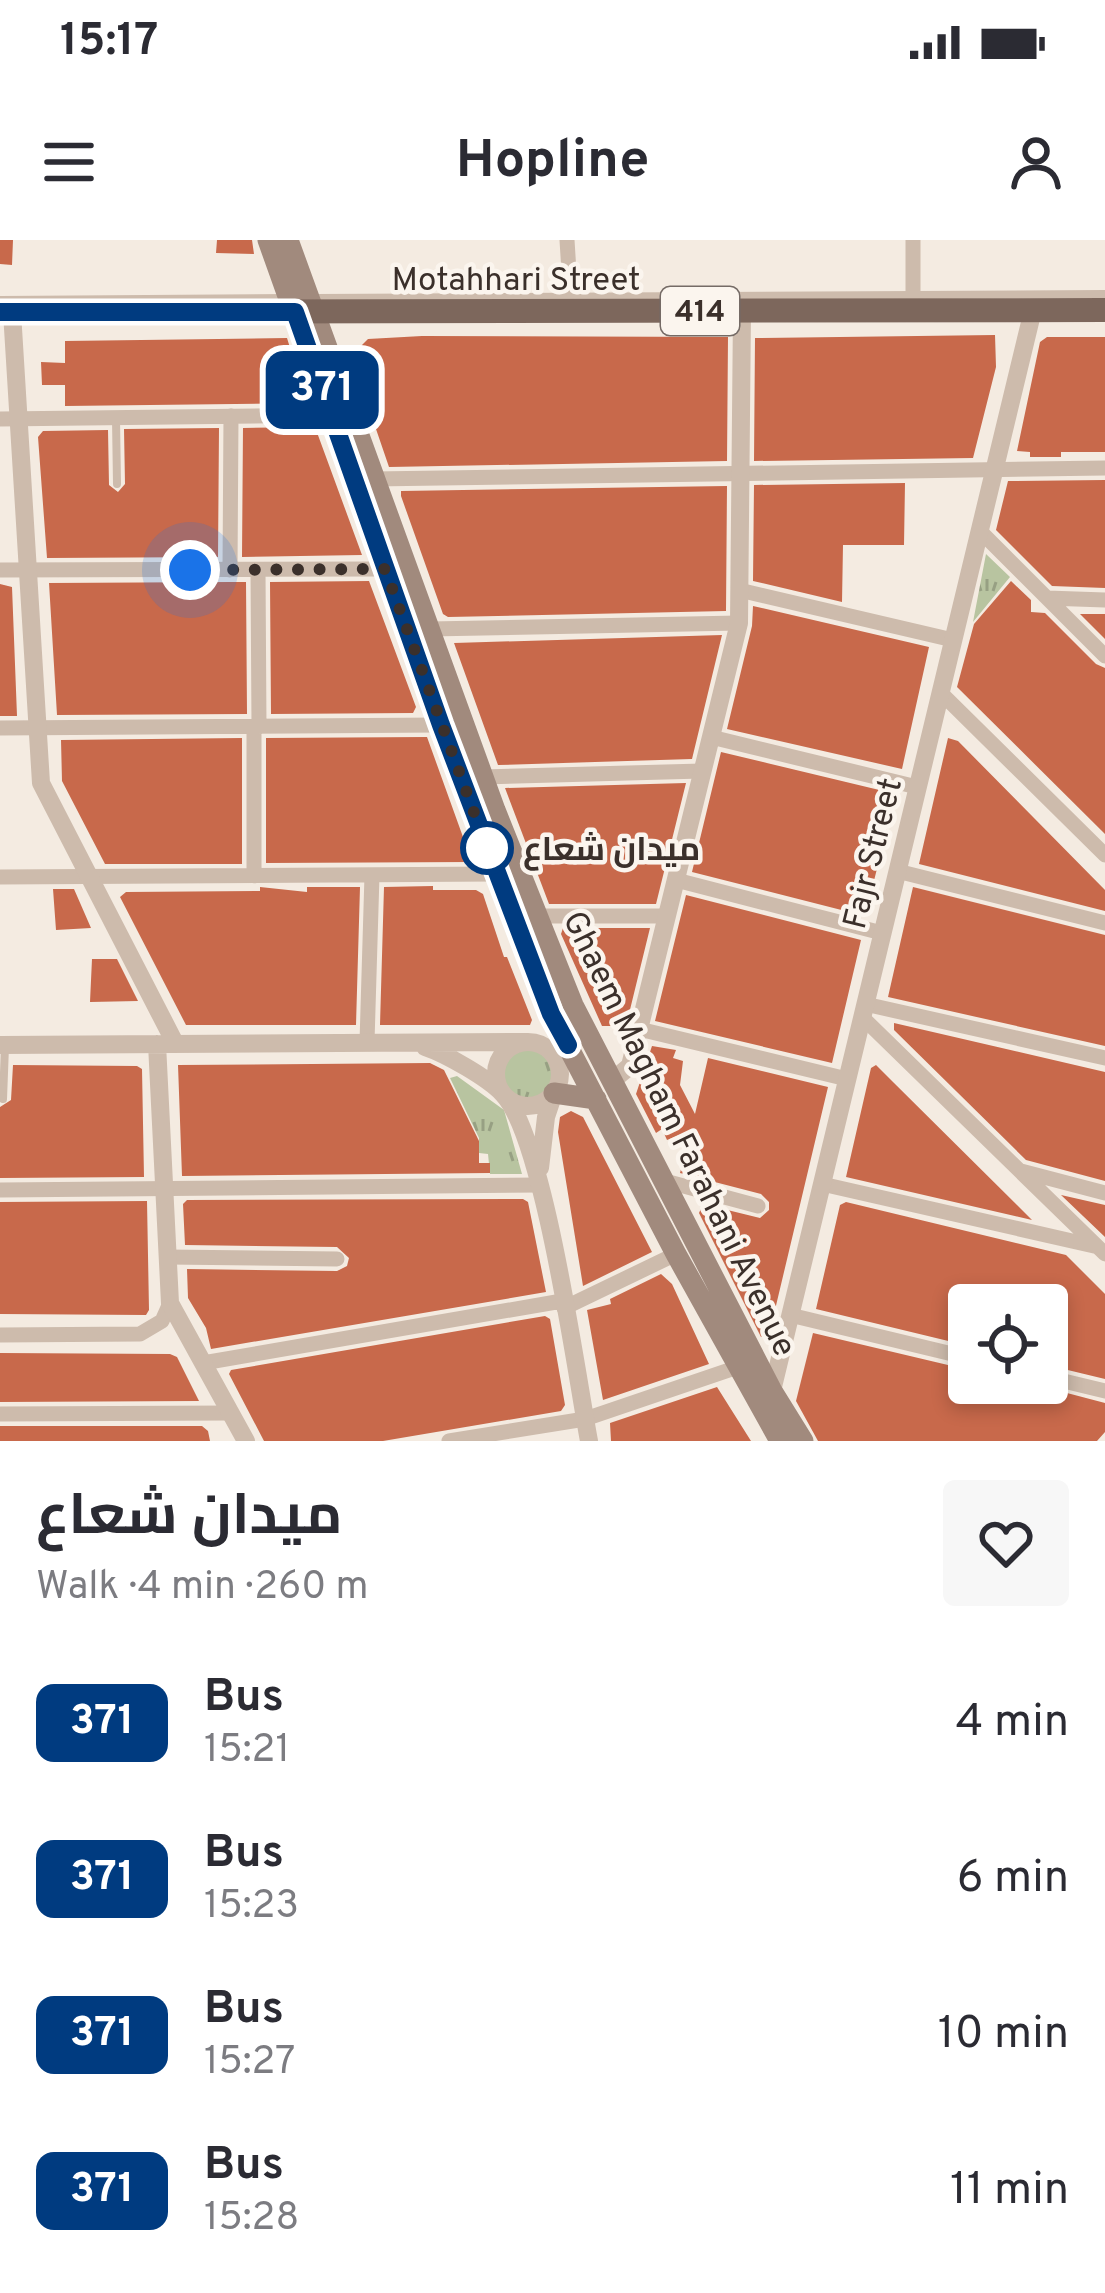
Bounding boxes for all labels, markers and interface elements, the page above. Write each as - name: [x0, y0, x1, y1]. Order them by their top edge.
- text: 15:17: [60, 14, 158, 71]
- text: Hopline: [456, 128, 649, 197]
- icon: menu: [36, 129, 102, 195]
- icon: person: [1003, 129, 1069, 195]
- street label: Motahhari Street: [392, 261, 640, 303]
- road number: 414: [661, 287, 739, 335]
- line badge: 371: [253, 351, 391, 429]
- text: 371: [290, 363, 354, 416]
- your location: [160, 540, 220, 600]
- street label: Fajr Street: [836, 774, 914, 934]
- marker: میدان شعاع: [462, 823, 512, 873]
- place label: میدان شعاع: [523, 831, 700, 873]
- street label: Ghaem Magham Farahani Avenue: [551, 905, 804, 1365]
- map controls: [948, 1284, 1068, 1404]
- button: locate: [948, 1284, 1068, 1404]
- button: heart: [943, 1480, 1069, 1606]
- text: میدان شعاع: [36, 1483, 342, 1555]
- text: Walk · 4 min · 260 m: [36, 1564, 369, 1613]
- text: Bus: [204, 1670, 284, 1727]
- text: 4 min: [956, 1695, 1069, 1752]
- text: 371: [70, 1696, 134, 1749]
- text: 15:21: [204, 1727, 290, 1776]
- text: Bus: [204, 1826, 284, 1883]
- text: 6 min: [957, 1851, 1069, 1908]
- text: 371: [70, 1852, 134, 1905]
- text: 15:23: [204, 1883, 299, 1932]
- text: Bus: [204, 1982, 284, 2039]
- text: 10 min: [938, 2007, 1069, 2064]
- text: 371: [70, 2008, 134, 2061]
- text: 15:27: [204, 2039, 295, 2088]
- text: Bus: [204, 2138, 284, 2195]
- text: 11 min: [950, 2163, 1069, 2220]
- text: 371: [70, 2164, 134, 2217]
- text: 15:28: [204, 2195, 299, 2244]

